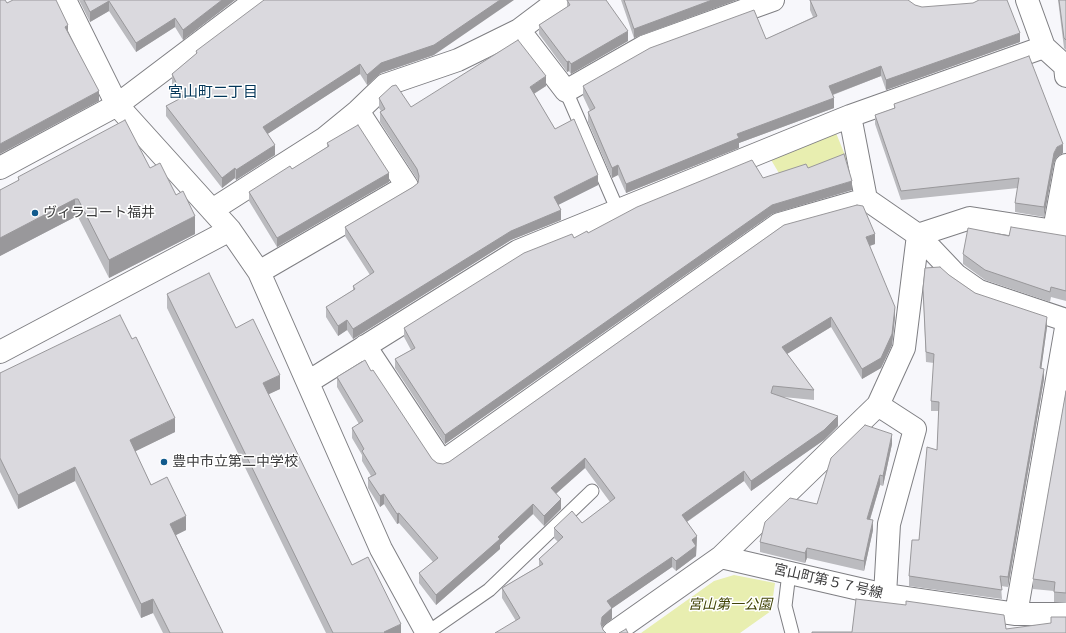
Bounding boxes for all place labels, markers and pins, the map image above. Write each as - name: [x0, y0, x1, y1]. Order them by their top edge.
- place label: ヴィラコート福井: [43, 205, 155, 221]
- marker: ヴィラコート福井: [30, 208, 40, 218]
- place label: 豊中市立第二中学校: [172, 454, 298, 470]
- marker: 豊中市立第二中学校: [159, 457, 169, 467]

